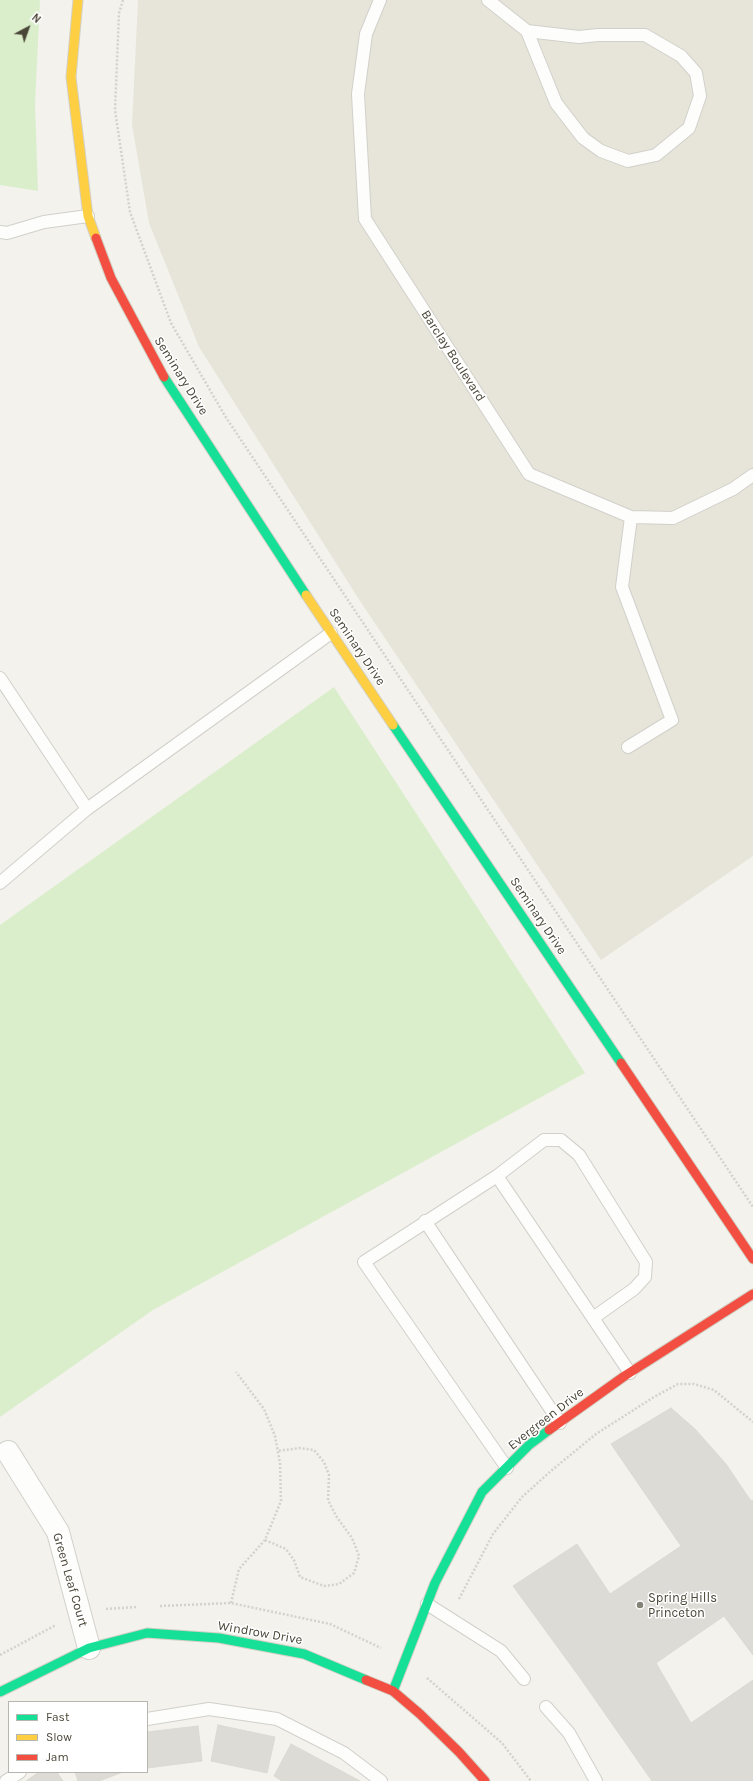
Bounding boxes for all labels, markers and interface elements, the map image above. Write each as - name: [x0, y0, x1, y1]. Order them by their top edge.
- north arrow: [8, 8, 48, 48]
- text: N: [29, 11, 43, 26]
- street label: Barclay Boulevard: [418, 307, 488, 405]
- street label: Seminary Drive: [151, 334, 211, 418]
- street label: Seminary Drive: [325, 605, 389, 689]
- street label: Seminary Drive: [506, 874, 570, 958]
- street label: Evergreen Drive: [505, 1385, 587, 1453]
- street label: Green Leaf Court: [49, 1531, 91, 1629]
- place label: Spring Hills Princeton: [648, 1590, 717, 1621]
- marker: Spring Hills Princeton: [635, 1600, 645, 1610]
- street label: Windrow Drive: [216, 1618, 304, 1648]
- legend: [8, 1701, 148, 1773]
- text: Fast: [46, 1710, 69, 1724]
- text: Slow: [46, 1730, 72, 1744]
- text: Jam: [46, 1750, 69, 1764]

